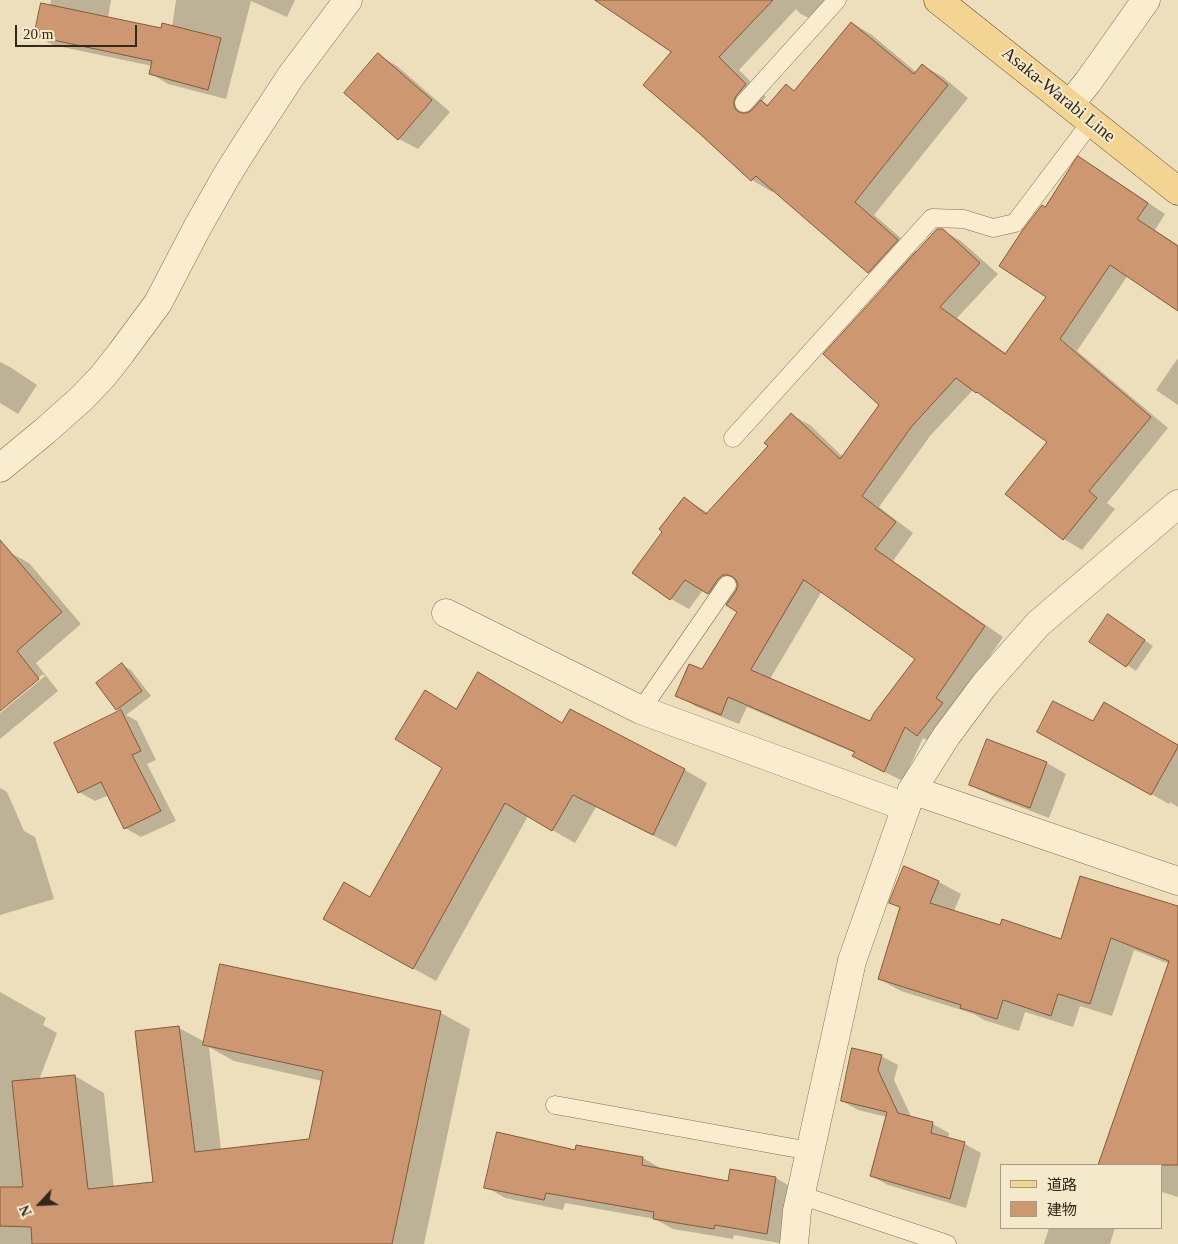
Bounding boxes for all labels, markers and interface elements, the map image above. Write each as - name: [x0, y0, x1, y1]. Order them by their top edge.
- scale bar: [18, 15, 140, 47]
- text: 20 m: [23, 26, 53, 42]
- street label: Asaka-Warabi Line: [997, 43, 1119, 147]
- legend: [1000, 1164, 1163, 1229]
- text: 道路: [1047, 1177, 1077, 1193]
- north arrow: [15, 1179, 65, 1229]
- text: 建物: [1047, 1202, 1077, 1218]
- text: N: [17, 1203, 35, 1218]

